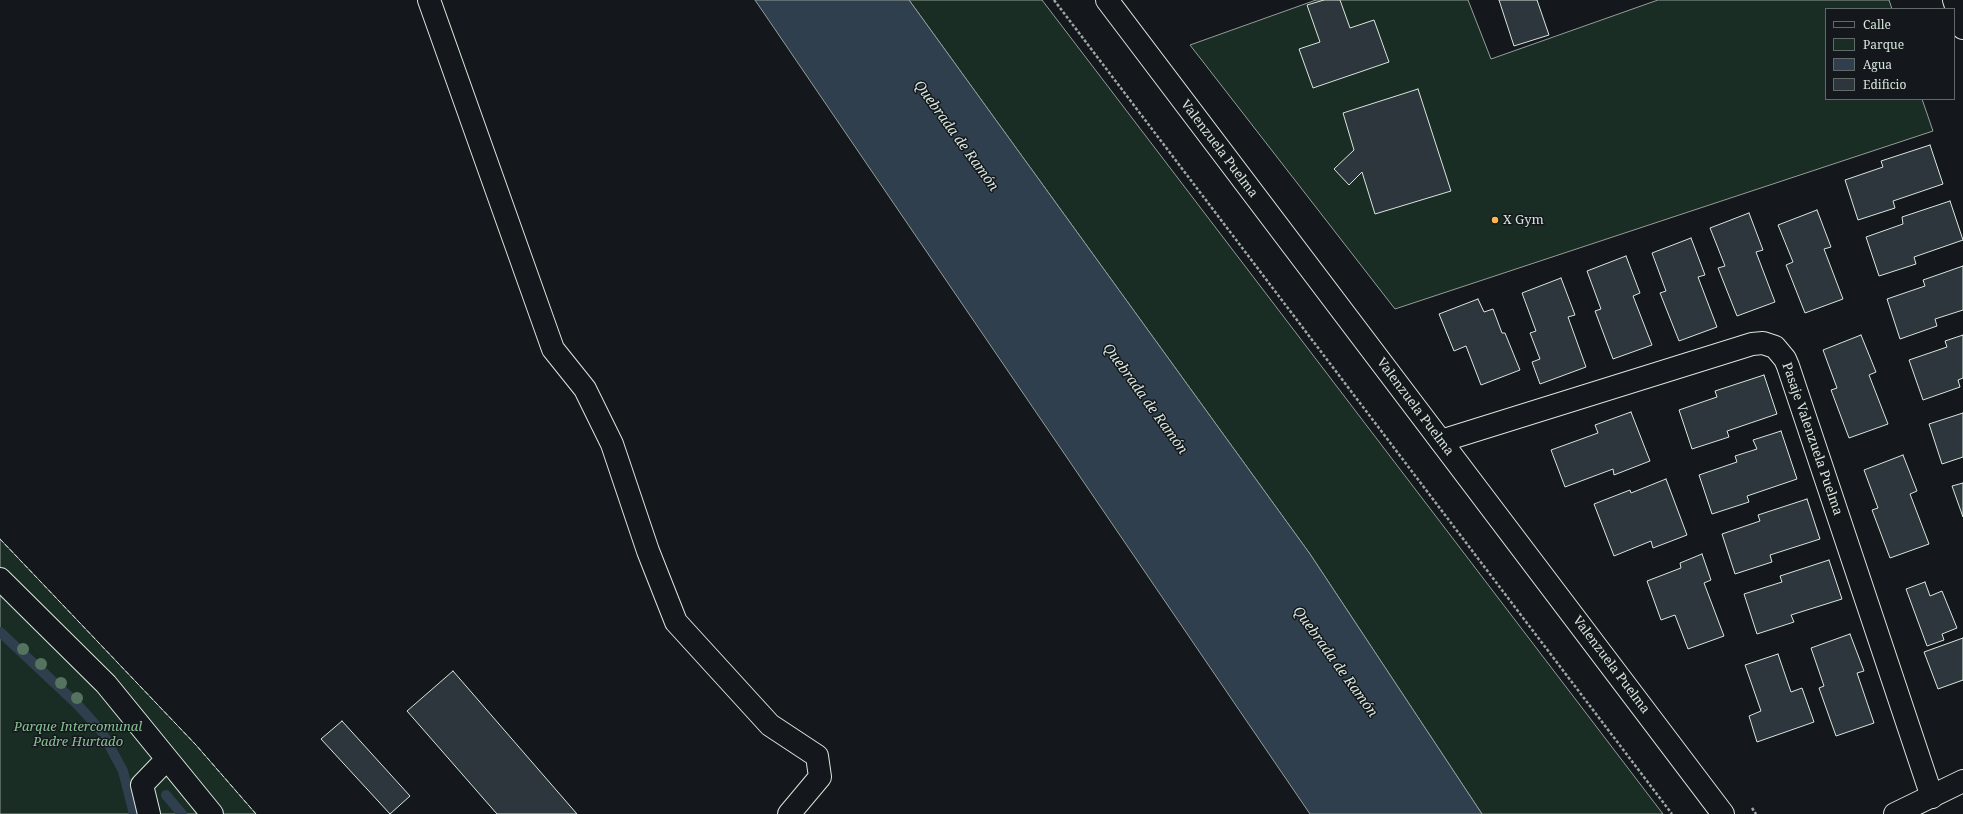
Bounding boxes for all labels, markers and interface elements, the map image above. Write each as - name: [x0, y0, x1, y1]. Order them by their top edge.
- legend: [1825, 8, 1955, 100]
- text: Calle: [1863, 16, 1891, 33]
- text: Parque: [1863, 36, 1904, 53]
- text: Agua: [1863, 56, 1892, 73]
- text: Edificio: [1863, 76, 1906, 93]
- water label: Quebrada de Ramón: [910, 77, 1002, 195]
- street label: Valenzuela Puelma: [1177, 97, 1261, 201]
- place label: X Gym: [1503, 212, 1544, 228]
- marker: X Gym: [1490, 215, 1500, 225]
- water label: Quebrada de Ramón: [1099, 340, 1191, 458]
- street label: Valenzuela Puelma: [1373, 355, 1457, 459]
- street label: Pasaje Valenzuela Puelma: [1778, 361, 1846, 517]
- water label: Quebrada de Ramón: [1289, 603, 1381, 721]
- street label: Valenzuela Puelma: [1569, 613, 1653, 717]
- park label: Parque Intercomunal Padre Hurtado: [14, 719, 142, 750]

